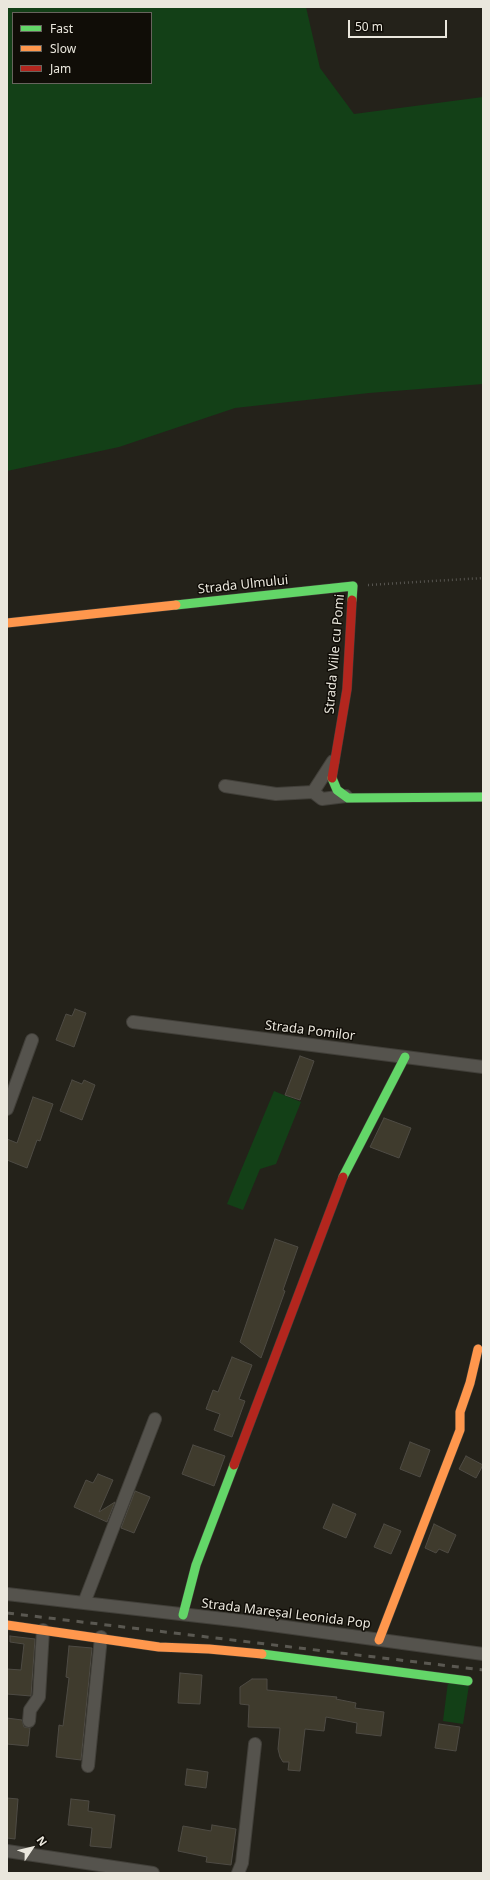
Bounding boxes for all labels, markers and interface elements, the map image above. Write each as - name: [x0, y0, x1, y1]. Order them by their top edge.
- legend: [12, 12, 152, 84]
- scale bar: [350, 12, 449, 38]
- text: 50 m: [355, 18, 383, 35]
- text: Fast: [50, 20, 73, 37]
- text: Slow: [50, 40, 76, 57]
- text: Jam: [50, 60, 71, 77]
- street label: Strada Ulmului: [197, 573, 289, 597]
- street label: Strada Viile cu Pomi: [322, 593, 348, 715]
- street label: Strada Pomilor: [264, 1018, 356, 1044]
- street label: Strada Mareșal Leonida Pop: [200, 1596, 372, 1632]
- north arrow: [12, 1828, 52, 1868]
- text: N: [34, 1833, 51, 1849]

